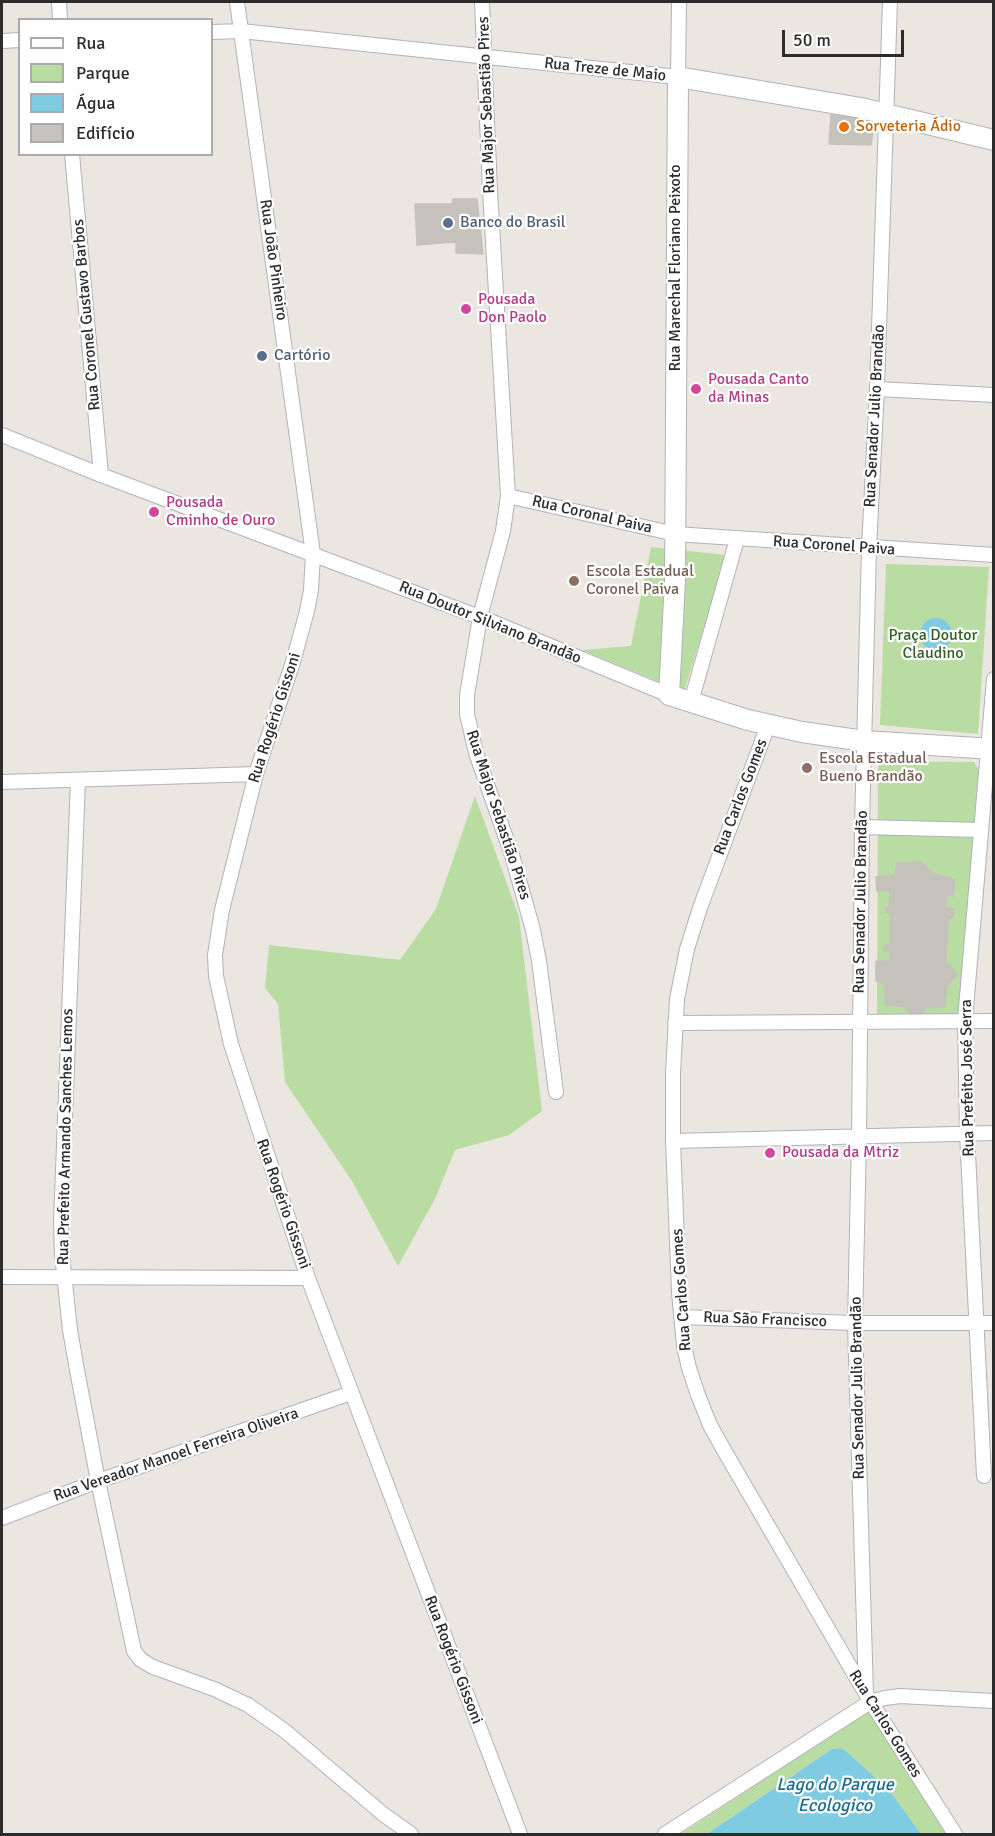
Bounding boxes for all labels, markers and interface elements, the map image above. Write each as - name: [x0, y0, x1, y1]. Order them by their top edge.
- street label: Rua Major Sebastião Pires: [474, 16, 500, 194]
- legend: [18, 18, 213, 156]
- scale bar: [785, 18, 906, 56]
- text: 50 m: [793, 29, 831, 51]
- text: Rua: [76, 32, 105, 54]
- street label: Rua Treze de Maio: [543, 54, 667, 86]
- text: Parque: [76, 62, 130, 84]
- text: Água: [76, 92, 115, 114]
- place label: Sorveteria Ádio: [856, 117, 961, 137]
- marker: Sorveteria Ádio: [837, 120, 851, 134]
- text: Edifício: [76, 122, 135, 144]
- street label: Rua Marechal Floriano Peixoto: [666, 164, 686, 372]
- street label: Rua João Pinheiro: [255, 198, 291, 322]
- place label: Banco do Brasil: [460, 213, 566, 233]
- marker: Banco do Brasil: [441, 216, 455, 230]
- street label: Rua Coronel Gustavo Barbos: [69, 218, 105, 412]
- place label: Pousada Don Paolo: [478, 290, 547, 328]
- marker: Pousada Don Paolo: [459, 302, 473, 316]
- street label: Rua Senador Julio Brandão: [861, 324, 889, 508]
- place label: Cartório: [274, 346, 330, 366]
- marker: Cartório: [255, 349, 269, 363]
- place label: Pousada Canto da Minas: [708, 370, 809, 408]
- marker: Pousada Canto da Minas: [689, 382, 703, 396]
- street label: Rua Coronal Paiva: [530, 492, 654, 538]
- place label: Pousada Cminho de Ouro: [166, 493, 275, 531]
- marker: Pousada Cminho de Ouro: [147, 505, 161, 519]
- street label: Rua Coronel Paiva: [772, 532, 896, 560]
- place label: Escola Estadual Coronel Paiva: [586, 562, 694, 600]
- marker: Escola Estadual Coronel Paiva: [567, 574, 581, 588]
- street label: Rua Doutor Silviano Brandão: [396, 578, 584, 668]
- park label: Praça Doutor Claudino: [889, 626, 977, 664]
- street label: Rua Rogério Gissoni: [245, 650, 305, 786]
- street label: Rua Major Sebastião Pires: [461, 728, 535, 902]
- street label: Rua Carlos Gomes: [710, 736, 772, 858]
- place label: Escola Estadual Bueno Brandão: [819, 749, 927, 787]
- marker: Escola Estadual Bueno Brandão: [800, 761, 814, 775]
- street label: Rua Senador Julio Brandão: [850, 810, 872, 994]
- street label: Rua Prefeito José Serra: [957, 999, 979, 1157]
- street label: Rua Prefeito Armando Sanches Lemos: [54, 1008, 78, 1266]
- street label: Rua Rogério Gissoni: [252, 1137, 314, 1271]
- place label: Pousada da Mtriz: [782, 1143, 899, 1163]
- marker: Pousada da Mtriz: [763, 1146, 777, 1160]
- street label: Rua Carlos Gomes: [668, 1228, 696, 1352]
- street label: Rua Senador Julio Brandão: [847, 1296, 869, 1480]
- street label: Rua São Francisco: [703, 1308, 827, 1332]
- street label: Rua Vereador Manoel Ferreira Oliveira: [51, 1404, 301, 1506]
- street label: Rua Rogério Gissoni: [420, 1593, 486, 1727]
- street label: Rua Carlos Gomes: [844, 1667, 926, 1781]
- water label: Lago do Parque Ecologico: [776, 1774, 894, 1816]

